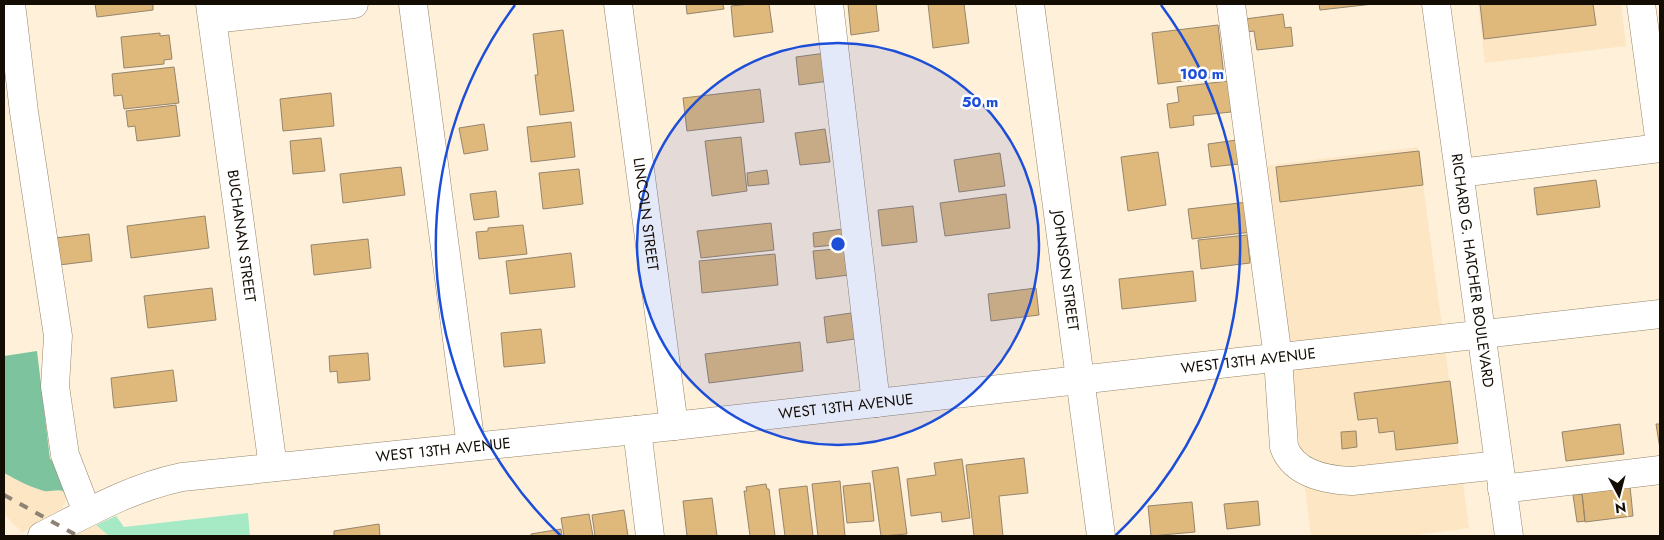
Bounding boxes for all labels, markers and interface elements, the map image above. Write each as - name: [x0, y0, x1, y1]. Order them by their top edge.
- text: 100 m: [1180, 63, 1224, 85]
- text: 50 m: [962, 91, 998, 113]
- street label: RICHARD G. HATCHER BOULEVARD: [1446, 152, 1500, 389]
- street label: LINCOLN STREET: [627, 156, 664, 272]
- street label: BUCHANAN STREET: [222, 168, 261, 304]
- street label: JOHNSON STREET: [1046, 207, 1085, 332]
- centre of rings: [829, 235, 847, 253]
- street label: WEST 13TH AVENUE: [1180, 342, 1317, 379]
- street label: WEST 13TH AVENUE: [777, 388, 914, 425]
- street label: WEST 13TH AVENUE: [375, 432, 512, 468]
- north arrow: [1594, 470, 1644, 520]
- text: N: [1614, 497, 1627, 519]

